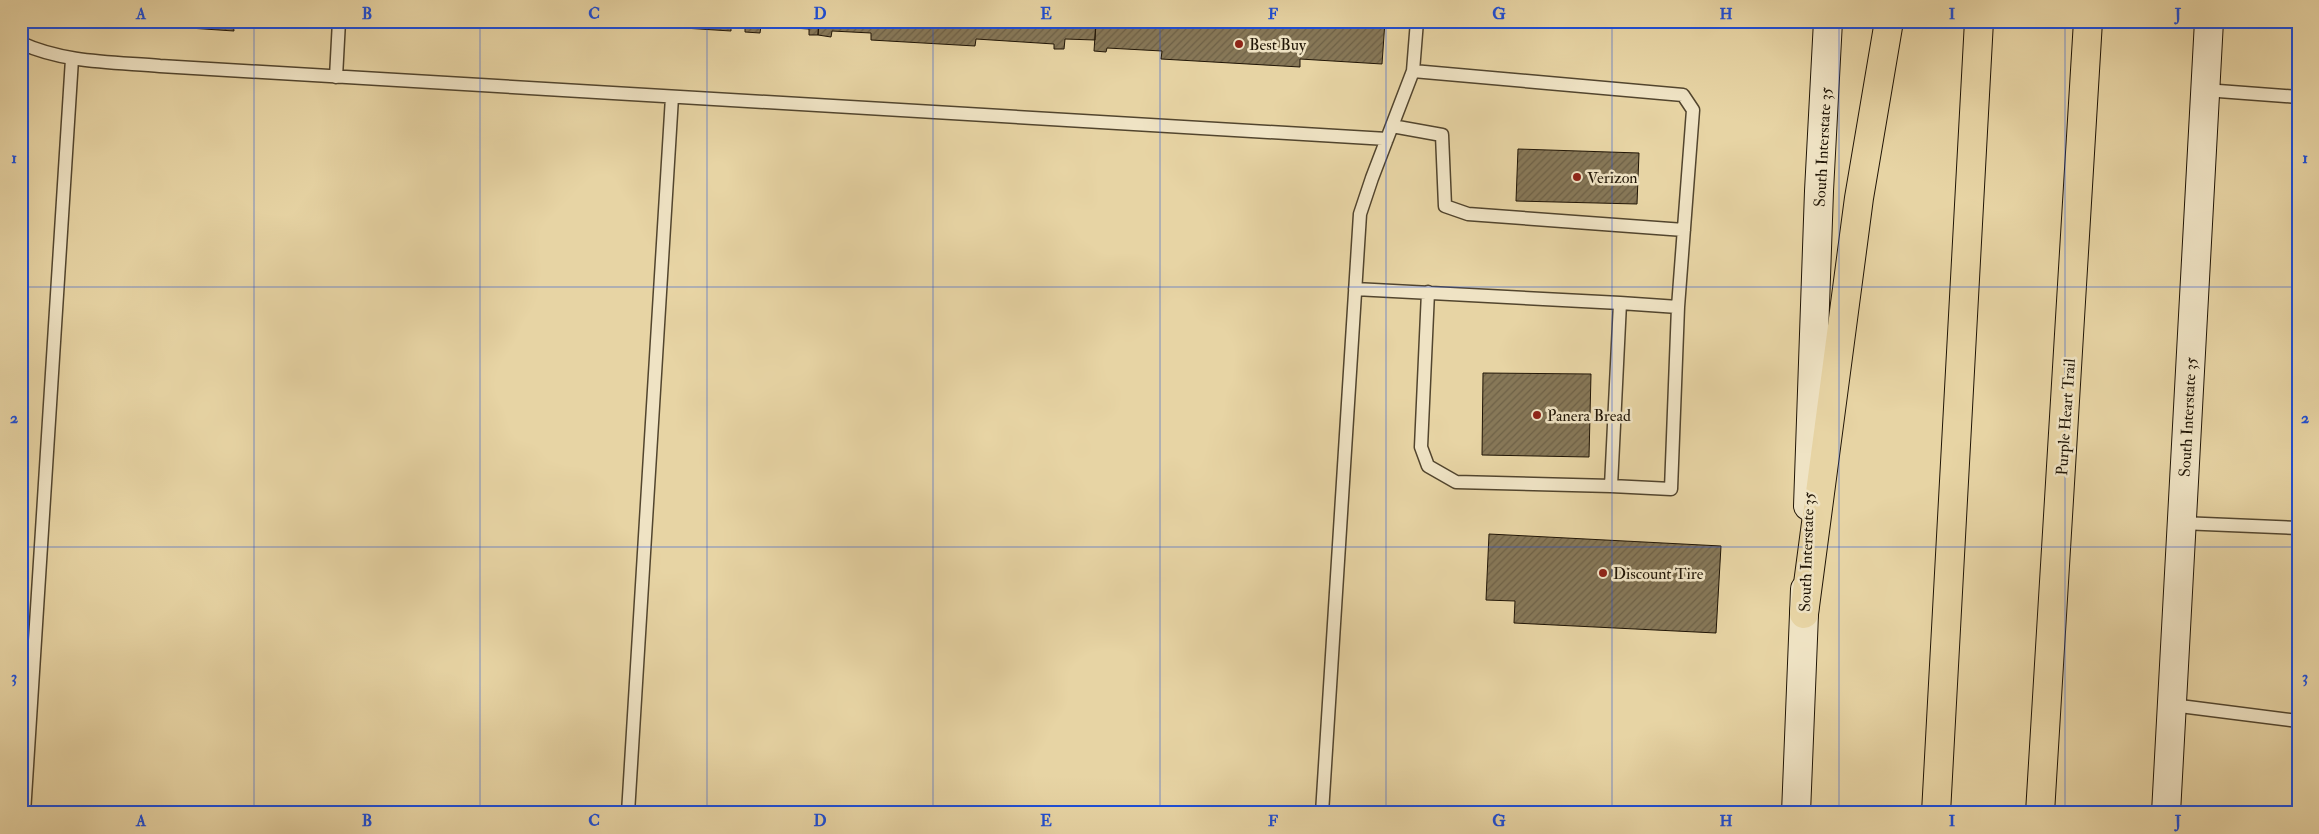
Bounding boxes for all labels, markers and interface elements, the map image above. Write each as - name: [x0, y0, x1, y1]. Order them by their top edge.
- text: A: [135, 4, 147, 24]
- text: B: [362, 4, 372, 24]
- text: C: [588, 4, 600, 24]
- text: D: [813, 4, 827, 24]
- text: E: [1040, 4, 1052, 24]
- text: F: [1268, 4, 1278, 24]
- text: G: [1492, 4, 1506, 24]
- text: H: [1719, 4, 1733, 24]
- text: I: [1949, 4, 1956, 24]
- text: J: [2174, 4, 2182, 25]
- place label: Best Buy: [1249, 35, 1307, 55]
- marker: Best Buy: [1233, 38, 1245, 50]
- street label: South Interstate 35: [1810, 87, 1836, 207]
- text: 1: [11, 148, 17, 168]
- text: 1: [2302, 148, 2308, 168]
- place label: Verizon: [1587, 168, 1638, 188]
- marker: Verizon: [1571, 171, 1583, 183]
- street label: South Interstate 35: [2175, 357, 2201, 477]
- street label: Purple Heart Trail: [2052, 358, 2081, 476]
- place label: Panera Bread: [1547, 406, 1631, 426]
- text: 2: [10, 408, 18, 428]
- text: 2: [2301, 408, 2309, 428]
- marker: Panera Bread: [1531, 409, 1543, 421]
- street label: South Interstate 35: [1795, 492, 1819, 612]
- place label: Discount Tire: [1613, 564, 1704, 584]
- marker: Discount Tire: [1597, 567, 1609, 579]
- text: 3: [11, 667, 17, 687]
- text: 3: [2302, 667, 2308, 687]
- text: A: [135, 811, 147, 831]
- text: B: [362, 811, 372, 831]
- text: C: [588, 811, 600, 831]
- text: D: [813, 811, 827, 831]
- text: E: [1040, 811, 1052, 831]
- text: F: [1268, 811, 1278, 831]
- text: G: [1492, 811, 1506, 831]
- text: H: [1719, 811, 1733, 831]
- text: I: [1949, 811, 1956, 831]
- text: J: [2174, 811, 2182, 832]

